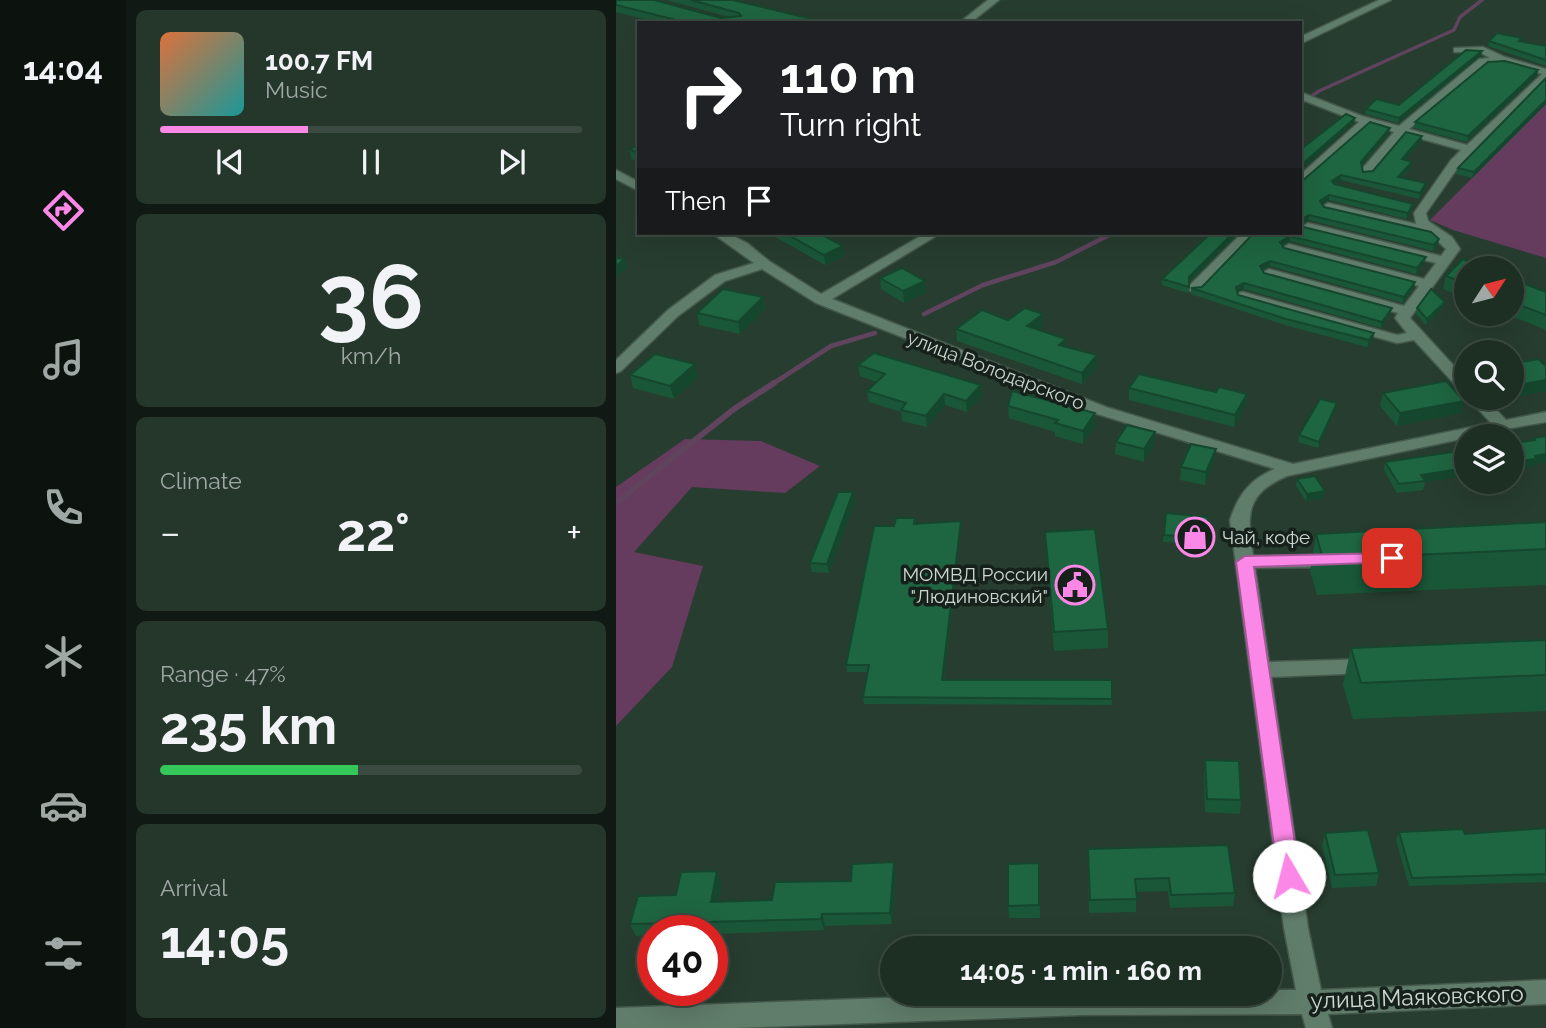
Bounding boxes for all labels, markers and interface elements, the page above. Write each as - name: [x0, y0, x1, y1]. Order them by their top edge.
- text: 100.7 FM: [265, 46, 373, 76]
- text: 110 m: [780, 47, 916, 104]
- icon: right: [665, 49, 756, 140]
- text: 14:04: [23, 50, 103, 87]
- text: Music: [265, 76, 328, 103]
- text: Turn right: [780, 106, 921, 143]
- icon: previous: [211, 143, 249, 181]
- icon: pause: [352, 143, 390, 181]
- icon: next: [493, 143, 531, 181]
- icon: arrive: [740, 182, 778, 220]
- icon: directions: [39, 186, 88, 235]
- text: Then: [665, 186, 726, 216]
- text: 36: [318, 243, 424, 350]
- north arrow: [1454, 256, 1524, 326]
- map controls: [1454, 256, 1524, 494]
- street label: улица Володарского: [904, 326, 1088, 414]
- icon: music: [39, 335, 88, 384]
- button: search: [1454, 340, 1524, 410]
- text: km/h: [341, 342, 401, 369]
- button: layers: [1454, 424, 1524, 494]
- text: Climate: [160, 467, 242, 494]
- icon: phone: [39, 483, 88, 532]
- text: 22°: [337, 502, 410, 563]
- text: −: [160, 510, 180, 555]
- text: +: [566, 510, 582, 555]
- shop icon: Чай, кофе: [1174, 516, 1216, 558]
- place label: Чай, кофе: [1222, 526, 1310, 548]
- pin: [1362, 528, 1422, 588]
- icon: arrive: [1373, 539, 1411, 577]
- place label: МОМВД России "Людиновский": [902, 563, 1048, 607]
- public building icon: МОМВД России "Людиновский": [1054, 564, 1096, 606]
- icon: climate: [39, 632, 88, 681]
- text: Range · 47%: [160, 660, 286, 687]
- text: 235 km: [160, 695, 337, 756]
- icon: car: [39, 781, 88, 830]
- position arrow: [1252, 839, 1326, 913]
- text: Arrival: [160, 874, 227, 901]
- text: 14:05: [160, 909, 289, 970]
- speed limit sign: 40: [637, 915, 728, 1006]
- icon: filters: [39, 929, 88, 978]
- text: 14:05 · 1 min · 160 m: [960, 956, 1202, 986]
- street label: улица Маяковского: [1310, 979, 1524, 1014]

